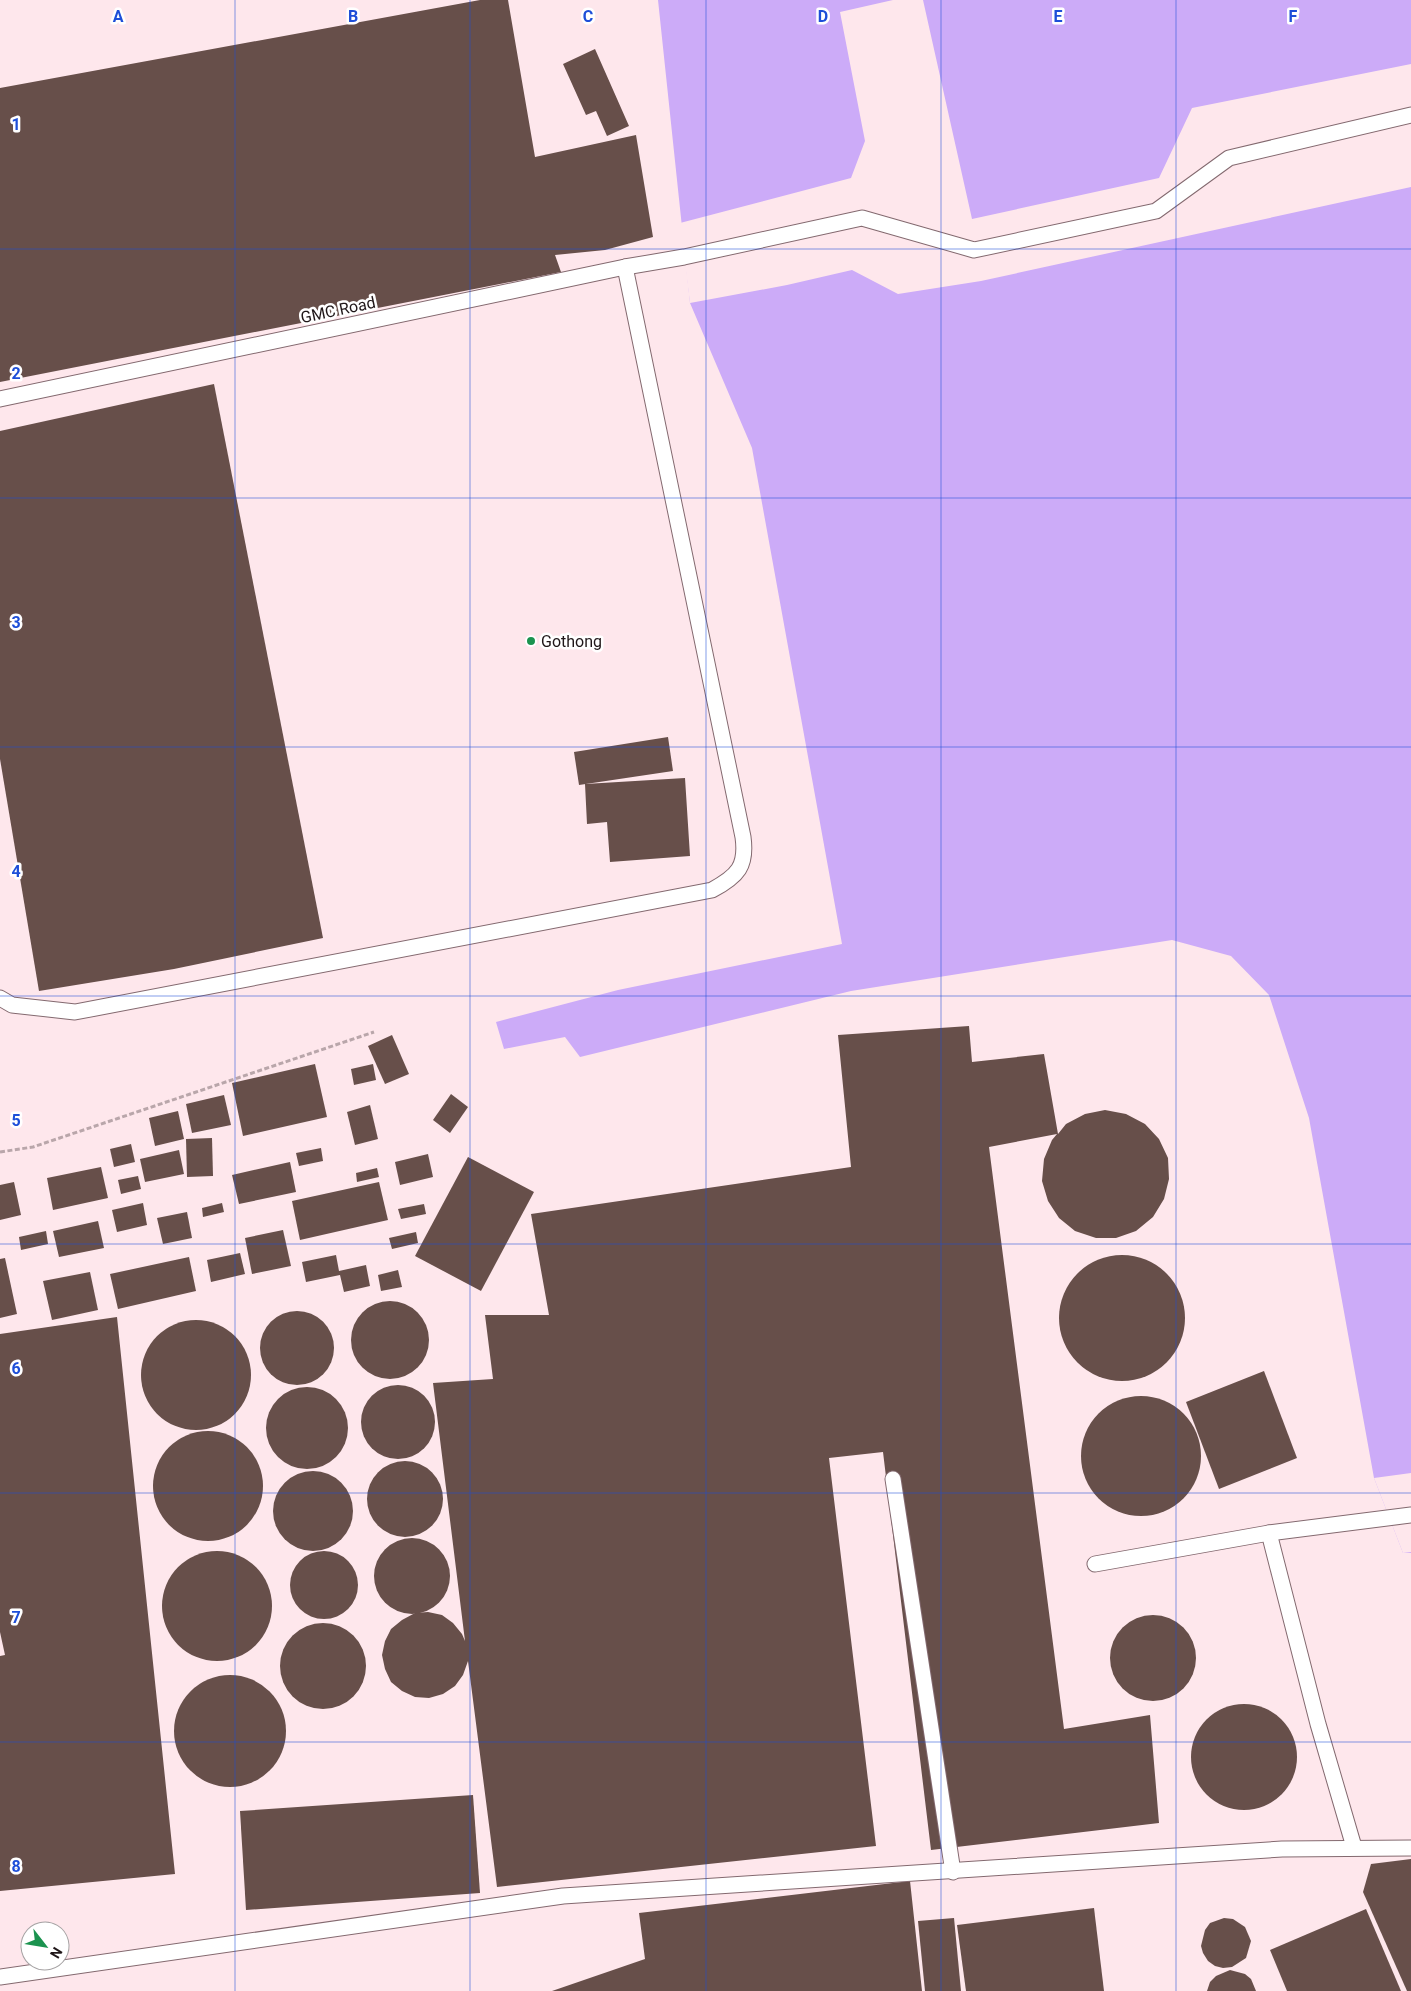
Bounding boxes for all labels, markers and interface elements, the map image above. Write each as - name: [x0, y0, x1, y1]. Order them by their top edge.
- text: A: [113, 7, 124, 26]
- text: B: [348, 7, 358, 26]
- text: C: [583, 7, 593, 26]
- text: D: [818, 7, 828, 26]
- text: E: [1054, 7, 1063, 26]
- text: F: [1289, 7, 1298, 26]
- text: 1: [11, 115, 21, 134]
- street label: GMC Road: [299, 293, 377, 327]
- text: 2: [11, 364, 21, 383]
- text: 3: [11, 613, 21, 632]
- place label: Gothong: [541, 632, 602, 651]
- marker: Gothong: [525, 635, 537, 647]
- text: 4: [11, 862, 21, 881]
- text: 5: [11, 1111, 21, 1130]
- text: 6: [11, 1359, 21, 1378]
- text: 7: [11, 1608, 21, 1627]
- text: 8: [11, 1857, 21, 1876]
- north arrow: [20, 1921, 70, 1971]
- text: N: [47, 1944, 66, 1961]

